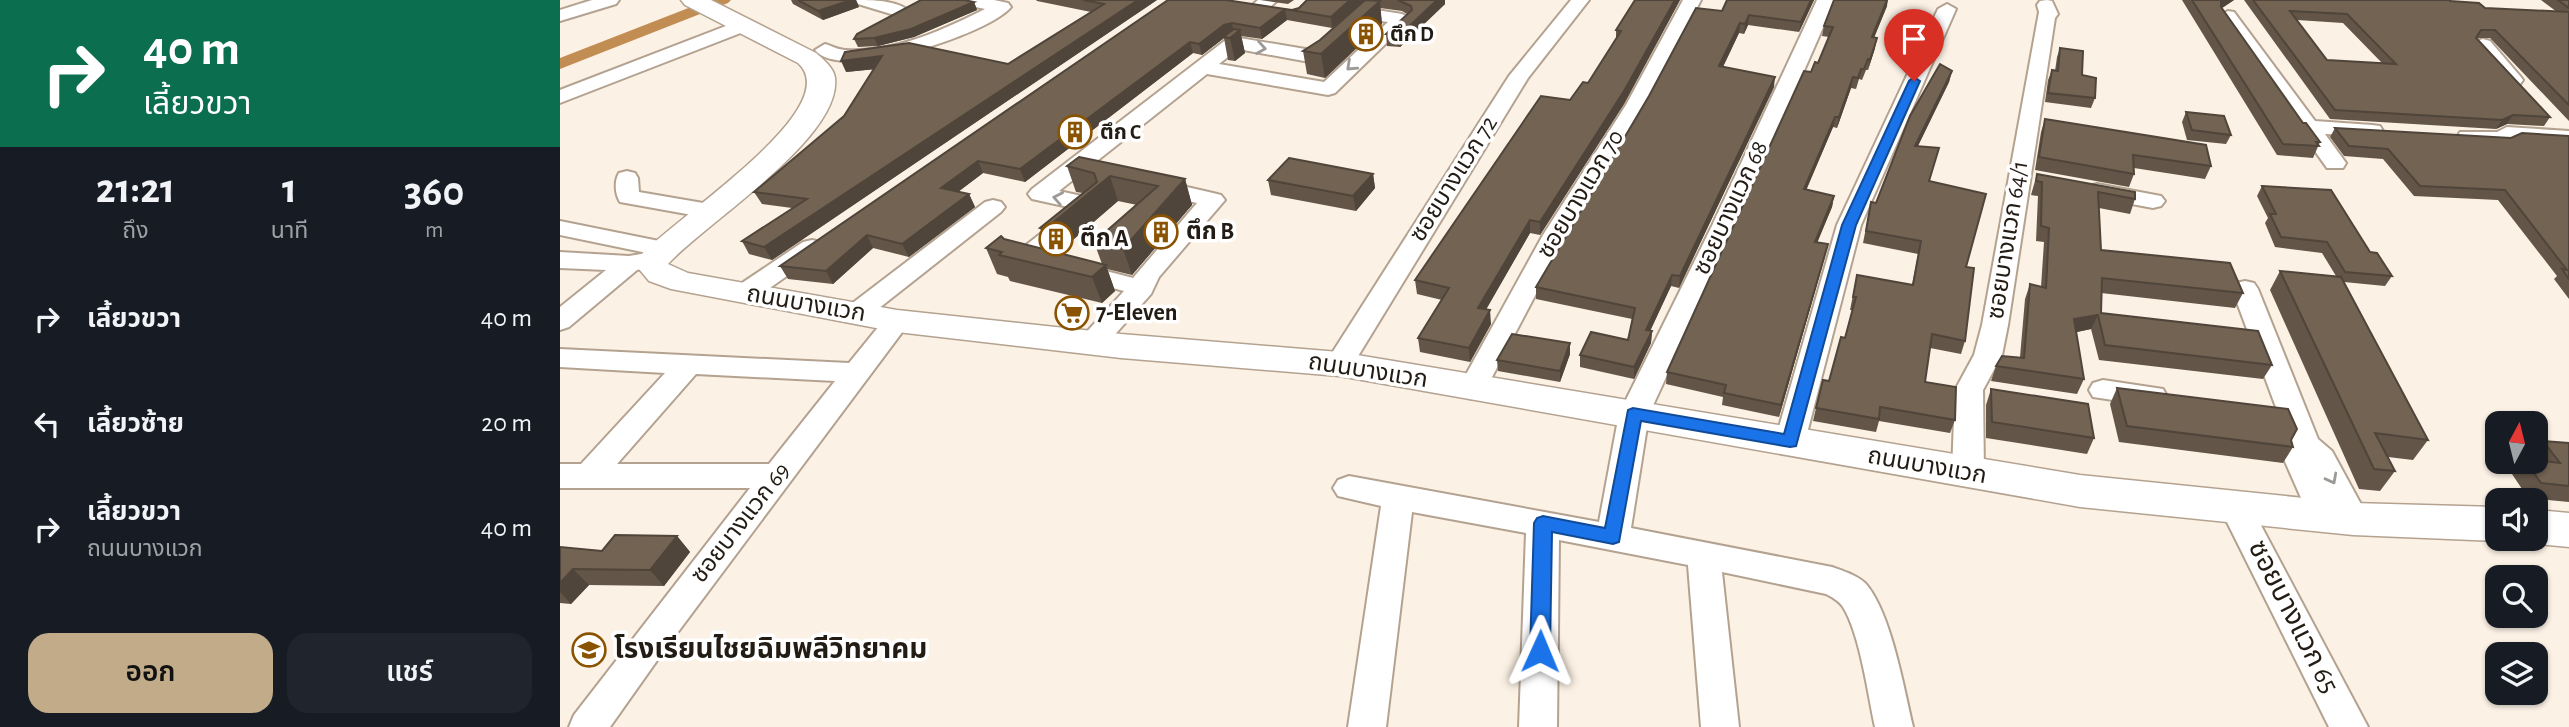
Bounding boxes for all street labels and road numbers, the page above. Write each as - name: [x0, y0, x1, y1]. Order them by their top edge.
- street label: ซอยบางแวก 72: [1406, 112, 1502, 246]
- street label: ซอยบางแวก 70: [1533, 126, 1629, 262]
- street label: ซอยบางแวก 68: [1690, 137, 1772, 279]
- street label: ซอยบางแวก 64/1: [1984, 159, 2032, 321]
- street label: ถนนบางแวก: [745, 282, 867, 326]
- street label: ถนนบางแวก: [1307, 350, 1429, 392]
- street label: ถนนบางแวก: [1866, 444, 1988, 488]
- street label: ซอยบางแวก 69: [687, 459, 795, 587]
- street label: ซอยบางแวก 65: [2243, 536, 2343, 698]

